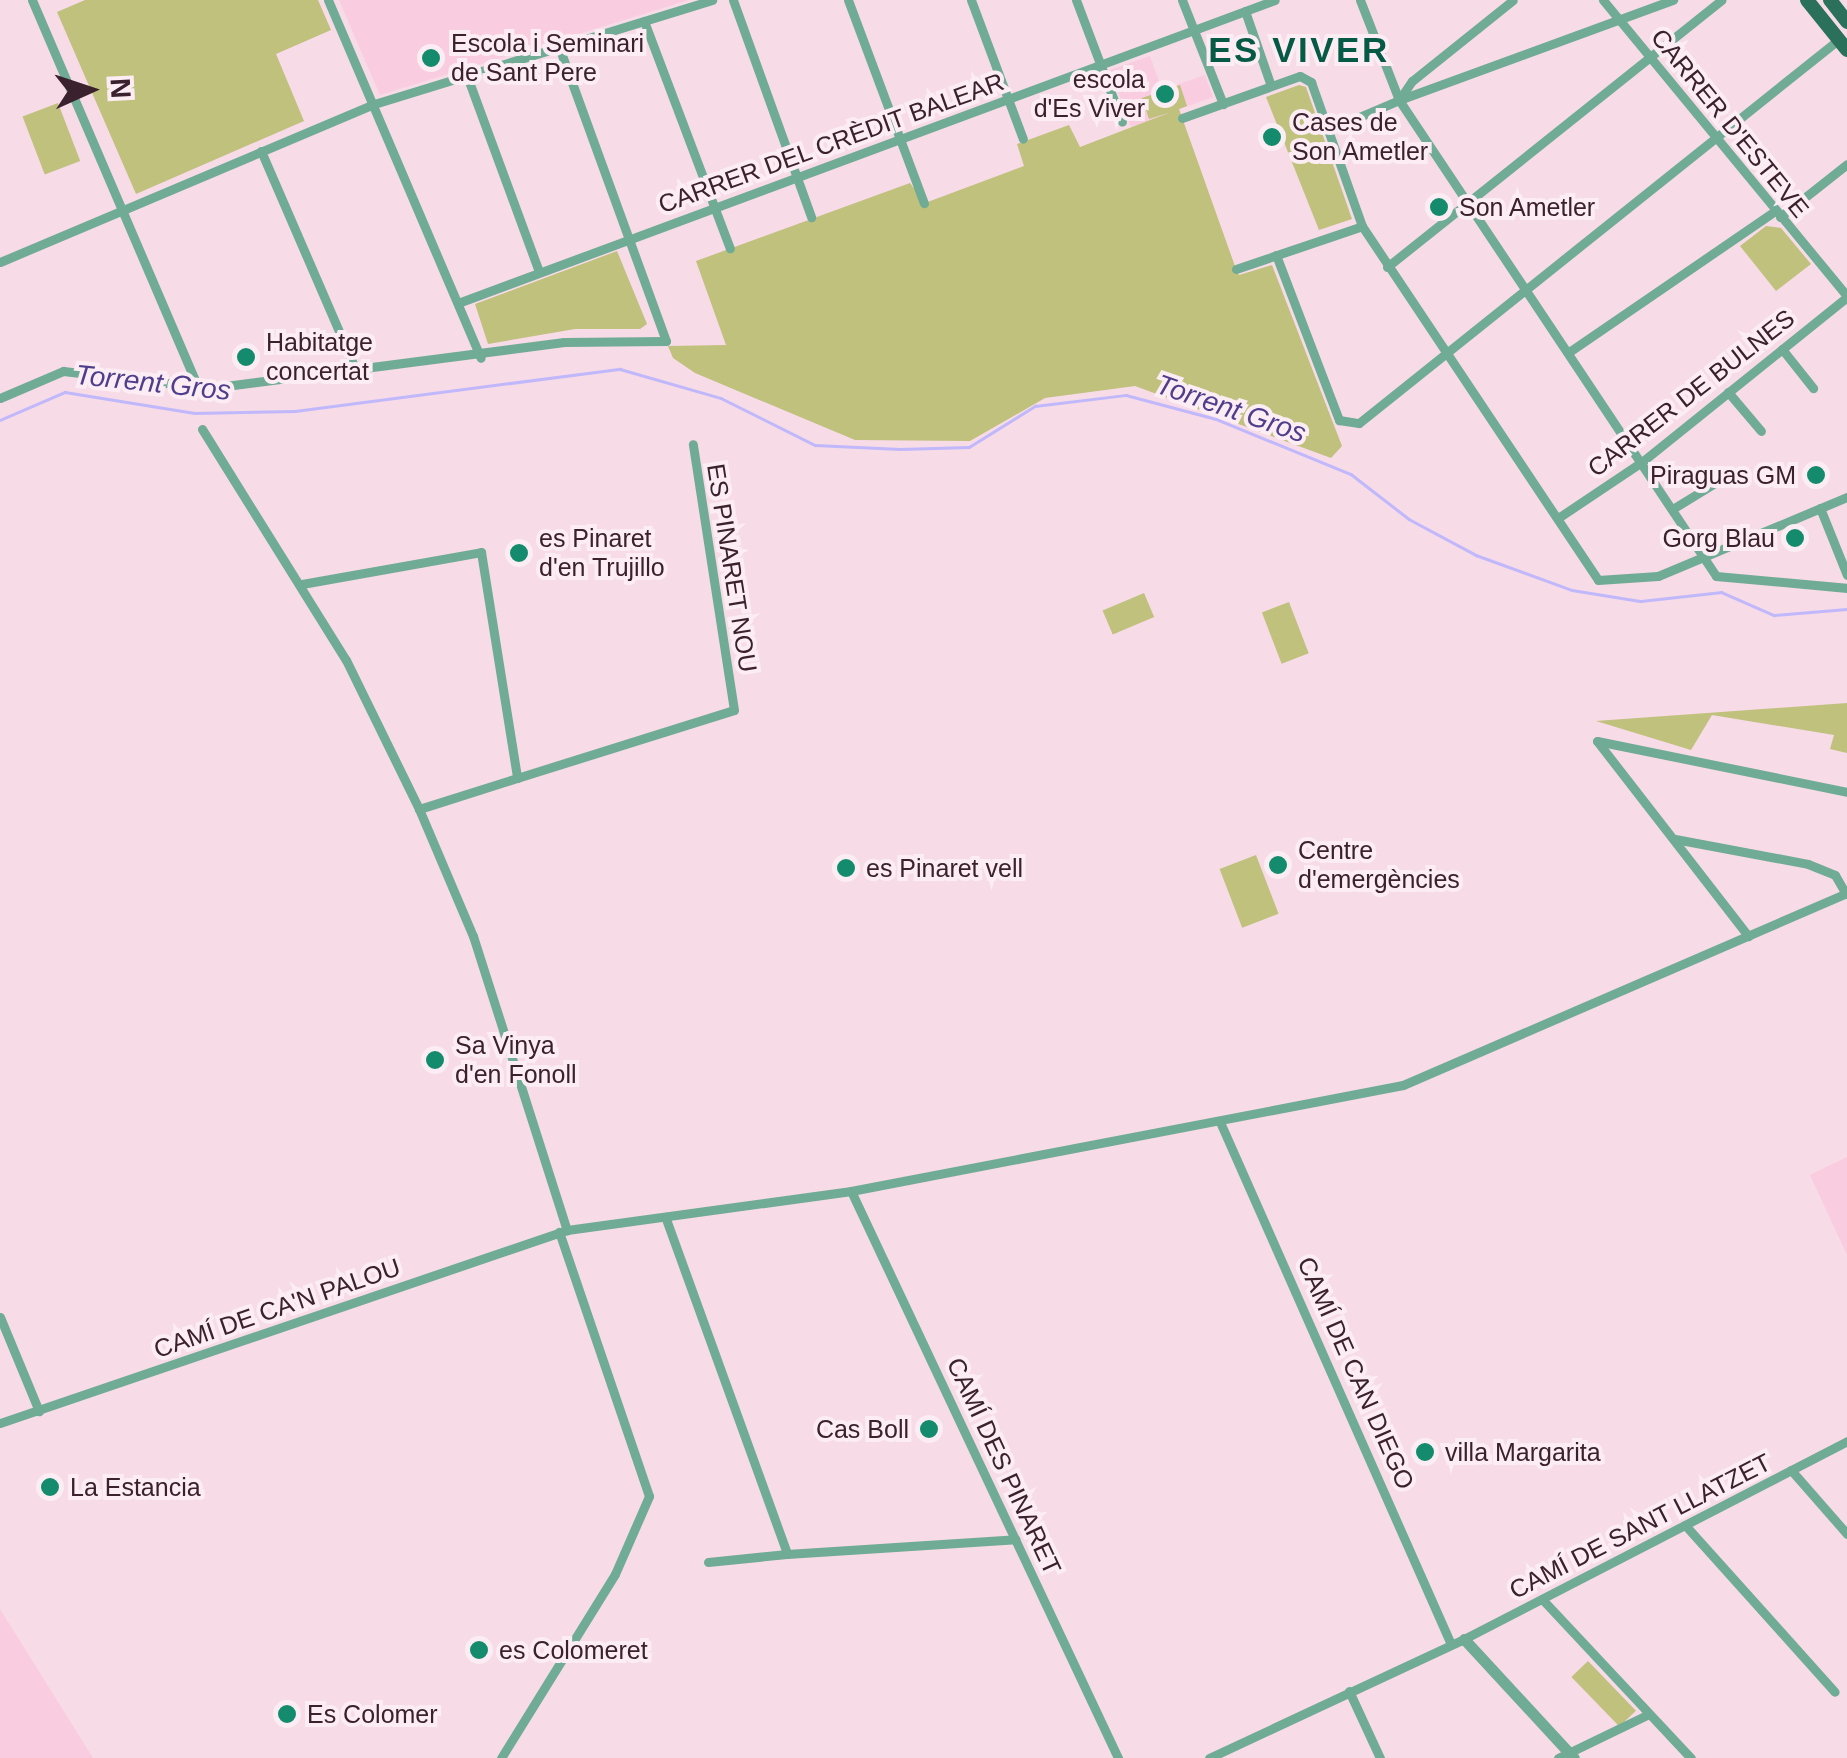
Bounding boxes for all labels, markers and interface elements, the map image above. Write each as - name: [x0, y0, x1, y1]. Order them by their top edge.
- street label: CARRER D'ESTEVE: [1645, 23, 1815, 223]
- place label: Escola i Seminari de Sant Pere: [451, 29, 644, 88]
- district label: ES VIVER: [1208, 29, 1390, 71]
- north arrow: [40, 40, 140, 140]
- marker: Escola i Seminari de Sant Pere: [420, 47, 442, 69]
- place label: escola d'Es Viver: [1034, 65, 1145, 124]
- street label: CARRER DEL CRÈDIT BALEAR: [654, 66, 1008, 220]
- text: N: [104, 77, 136, 99]
- marker: escola d'Es Viver: [1154, 83, 1176, 105]
- place label: Cases de Son Ametler: [1292, 108, 1430, 167]
- marker: Cases de Son Ametler: [1261, 126, 1283, 148]
- place label: Son Ametler: [1459, 192, 1597, 222]
- marker: Son Ametler: [1428, 196, 1450, 218]
- street label: CARRER DE BULNES: [1582, 303, 1800, 483]
- place label: Habitatge concertat: [266, 328, 373, 387]
- marker: Habitatge concertat: [235, 346, 257, 368]
- water label: Torrent Gros: [74, 358, 232, 408]
- water label: Torrent Gros: [1152, 368, 1310, 450]
- place label: Piraguas GM: [1650, 460, 1796, 490]
- street label: ES PINARET NOU: [701, 461, 763, 675]
- marker: Piraguas GM: [1805, 464, 1827, 486]
- place label: Gorg Blau: [1662, 523, 1775, 553]
- place label: es Pinaret d'en Trujillo: [539, 524, 665, 583]
- marker: Gorg Blau: [1784, 527, 1806, 549]
- marker: es Pinaret d'en Trujillo: [508, 542, 530, 564]
- place label: Centre d'emergències: [1298, 836, 1460, 895]
- place label: es Pinaret vell: [866, 853, 1023, 883]
- marker: Centre d'emergències: [1267, 854, 1289, 876]
- marker: es Pinaret vell: [835, 857, 857, 879]
- place label: Sa Vinya d'en Fonoll: [455, 1031, 577, 1090]
- marker: Sa Vinya d'en Fonoll: [424, 1049, 446, 1071]
- street label: CAMÍ DE CA'N PALOU: [150, 1252, 404, 1364]
- street label: CAMÍ DE CAN DIEGO: [1291, 1252, 1421, 1494]
- street label: CAMÍ DES PINARET: [941, 1353, 1067, 1579]
- place label: Cas Boll: [816, 1414, 909, 1444]
- marker: Cas Boll: [918, 1418, 940, 1440]
- place label: villa Margarita: [1445, 1437, 1601, 1467]
- marker: villa Margarita: [1414, 1441, 1436, 1463]
- street label: CAMÍ DE SANT LLATZET: [1504, 1447, 1776, 1605]
- place label: La Estancia: [70, 1472, 201, 1502]
- marker: La Estancia: [39, 1476, 61, 1498]
- place label: es Colomeret: [499, 1635, 648, 1665]
- marker: es Colomeret: [468, 1639, 490, 1661]
- place label: Es Colomer: [307, 1699, 438, 1729]
- marker: Es Colomer: [276, 1703, 298, 1725]

